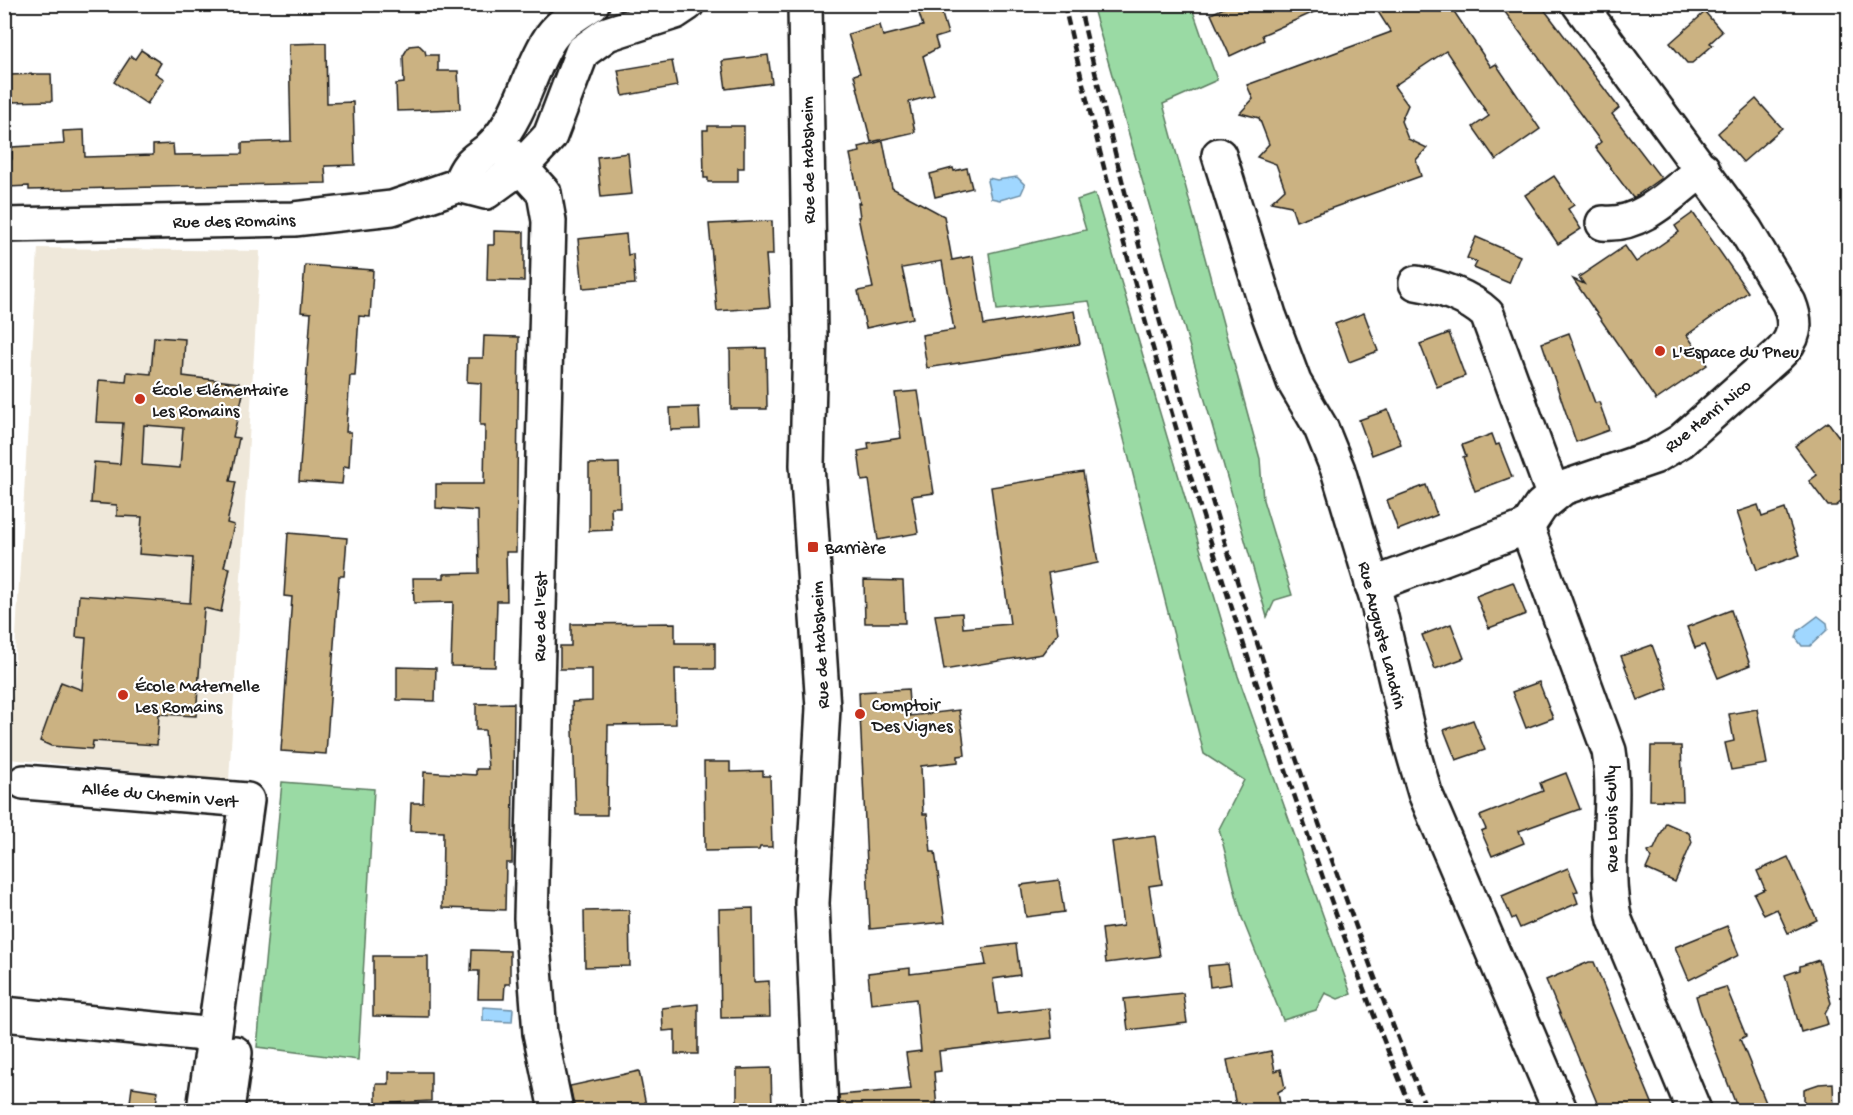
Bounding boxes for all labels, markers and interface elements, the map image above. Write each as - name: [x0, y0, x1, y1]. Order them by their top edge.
- street label: Rue de Habsheim: [798, 96, 821, 224]
- street label: Rue des Romains: [172, 211, 297, 234]
- place label: L'Espace du Pneu: [1672, 343, 1800, 364]
- marker: L'Espace du Pneu: [1653, 344, 1667, 358]
- street label: Rue Henri Nico: [1661, 376, 1756, 458]
- place label: École Elémentaire Les Romains: [152, 381, 289, 423]
- marker: École Elémentaire Les Romains: [133, 392, 147, 406]
- place label: Barrière: [824, 539, 887, 560]
- marker: Barrière: [806, 540, 820, 554]
- street label: Rue Auguste Landrin: [1352, 560, 1409, 712]
- street label: Rue de l'Est: [530, 571, 553, 662]
- street label: Rue de Habsheim: [808, 580, 835, 709]
- place label: École Maternelle Les Romains: [135, 677, 260, 719]
- marker: École Maternelle Les Romains: [116, 688, 130, 702]
- place label: Comptoir Des Vignes: [871, 696, 954, 738]
- marker: Comptoir Des Vignes: [853, 707, 867, 721]
- street label: Rue Louis Gully: [1601, 765, 1624, 873]
- street label: Allée du Chemin Vert: [81, 779, 240, 814]

